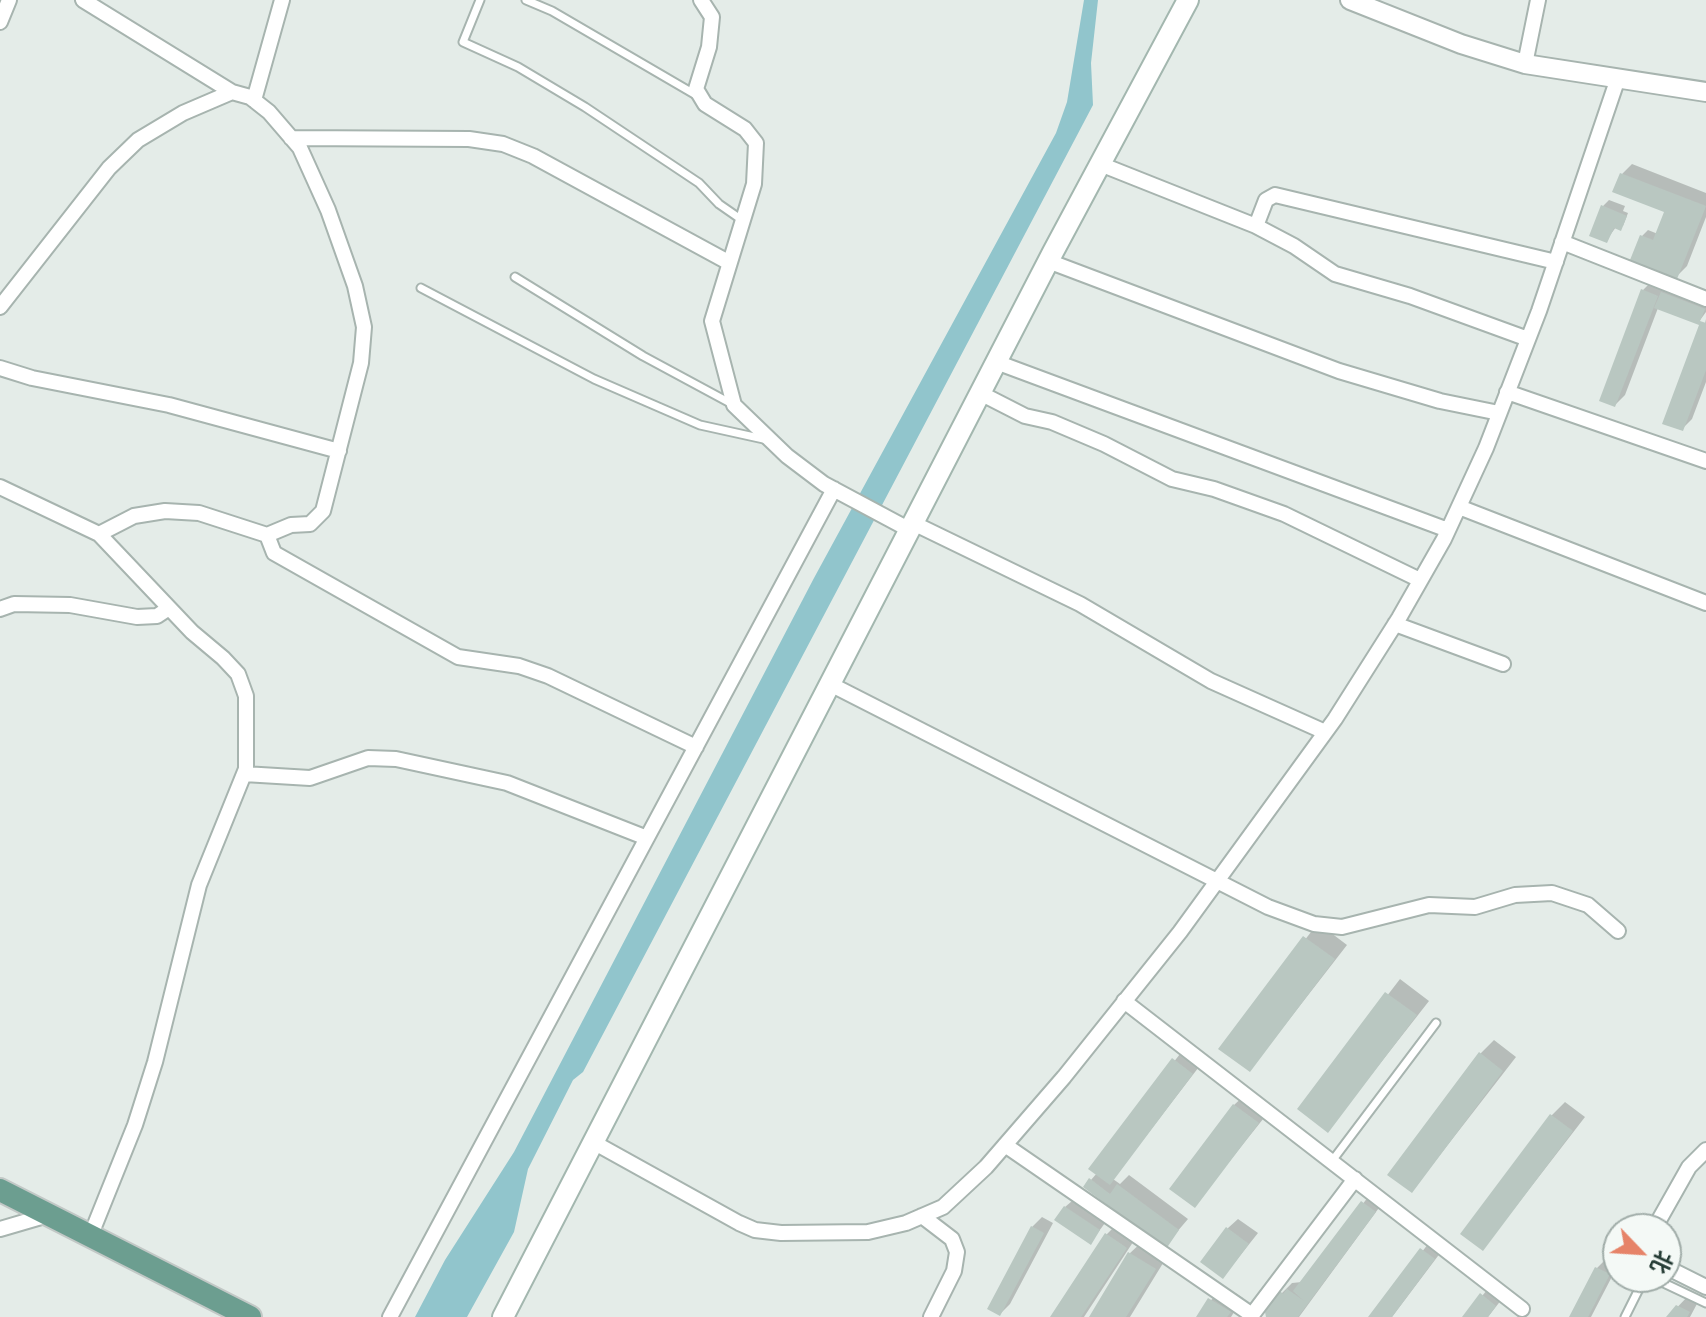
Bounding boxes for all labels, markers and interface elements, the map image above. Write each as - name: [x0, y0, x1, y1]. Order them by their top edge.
- north arrow: [1602, 1213, 1682, 1293]
- text: 北: [1646, 1247, 1678, 1278]

